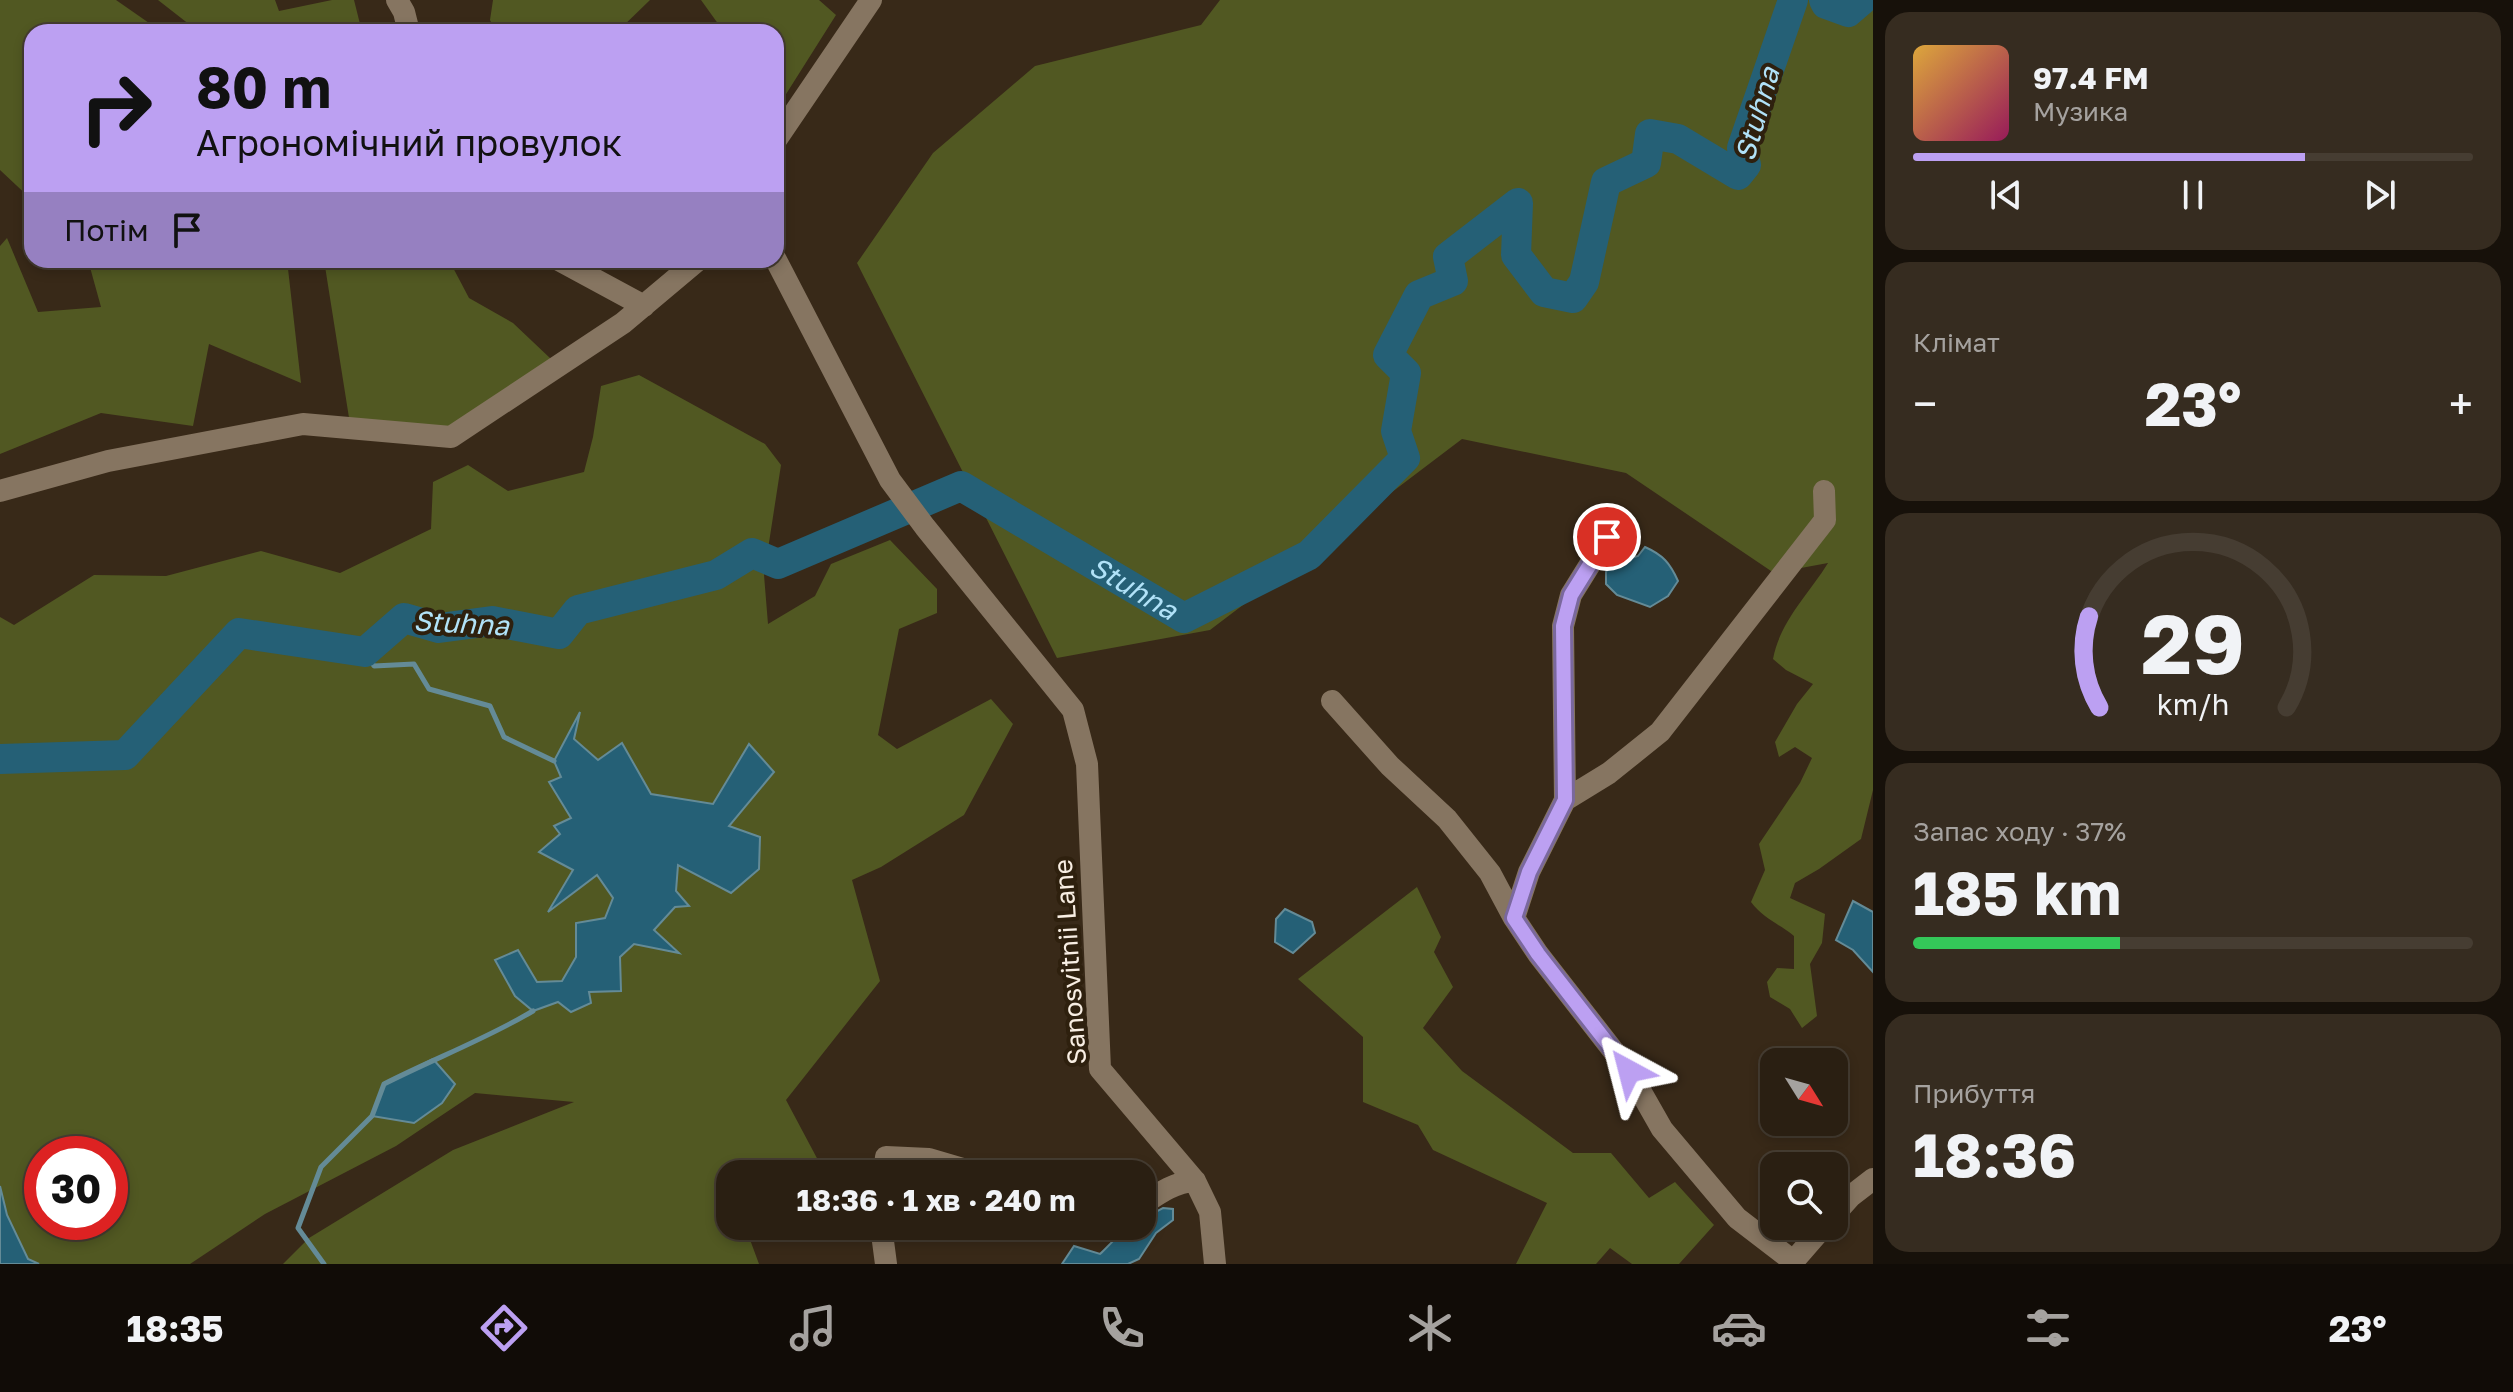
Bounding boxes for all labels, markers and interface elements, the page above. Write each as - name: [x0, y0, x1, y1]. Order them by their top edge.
- text: 80 m: [196, 53, 331, 120]
- icon: right: [64, 56, 168, 160]
- text: 97.4 FM: [2033, 60, 2149, 96]
- water label: Stuhna: [1727, 62, 1786, 164]
- text: Музика: [2033, 96, 2128, 127]
- text: Агрономічний провулок: [196, 121, 622, 164]
- icon: previous: [1984, 173, 2028, 217]
- icon: pause: [2171, 173, 2215, 217]
- icon: next: [2358, 173, 2402, 217]
- icon: arrive: [165, 208, 209, 252]
- text: Потім: [64, 212, 149, 248]
- text: Клімат: [1913, 327, 2000, 358]
- text: 23°: [2145, 367, 2241, 439]
- text: −: [1913, 377, 1937, 430]
- text: +: [2449, 377, 2473, 430]
- pin: [1573, 503, 1641, 571]
- icon: arrive: [1585, 515, 1629, 559]
- water label: Stuhna: [1084, 549, 1184, 627]
- text: 29: [2141, 592, 2245, 692]
- water label: Stuhna: [412, 604, 511, 642]
- text: km/h: [2157, 687, 2229, 721]
- text: Запас ходу · 37%: [1913, 816, 2126, 847]
- text: 185 km: [1913, 856, 2121, 928]
- street label: Sanosvitnii Lane: [1047, 858, 1092, 1066]
- position arrow: [1587, 1029, 1671, 1113]
- north arrow: [1760, 1048, 1848, 1136]
- map controls: [1760, 1048, 1848, 1240]
- text: Прибуття: [1913, 1078, 2035, 1109]
- text: 18:36: [1913, 1118, 2076, 1190]
- speed limit sign: 30: [24, 1136, 128, 1240]
- button: search: [1760, 1152, 1848, 1240]
- text: 18:36 · 1 хв · 240 m: [797, 1182, 1075, 1218]
- icon: directions: [476, 1300, 532, 1356]
- icon: music: [785, 1300, 841, 1356]
- icon: phone: [1094, 1300, 1150, 1356]
- icon: climate: [1402, 1300, 1458, 1356]
- icon: car: [1711, 1300, 1767, 1356]
- icon: filters: [2020, 1300, 2076, 1356]
- text: 18:35: [126, 1307, 223, 1350]
- text: 23°: [2329, 1307, 2387, 1350]

